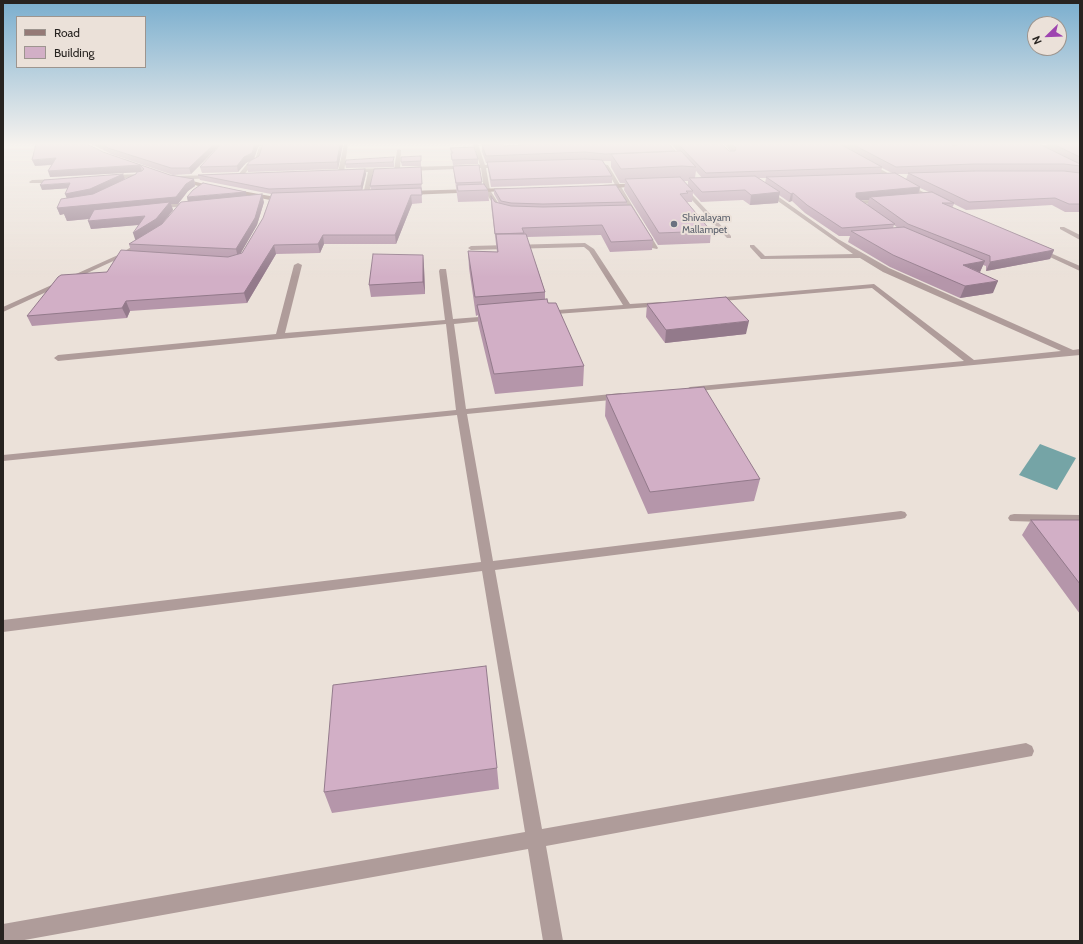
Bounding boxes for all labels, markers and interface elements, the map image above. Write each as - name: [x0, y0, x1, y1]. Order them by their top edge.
- legend: [16, 16, 146, 68]
- north arrow: [1027, 16, 1067, 56]
- text: Road: [54, 25, 80, 40]
- text: N: [1029, 34, 1045, 47]
- text: Building: [54, 45, 95, 60]
- place label: Shivalayam Mallampet: [682, 212, 730, 236]
- marker: Shivalayam Mallampet: [669, 219, 679, 229]

